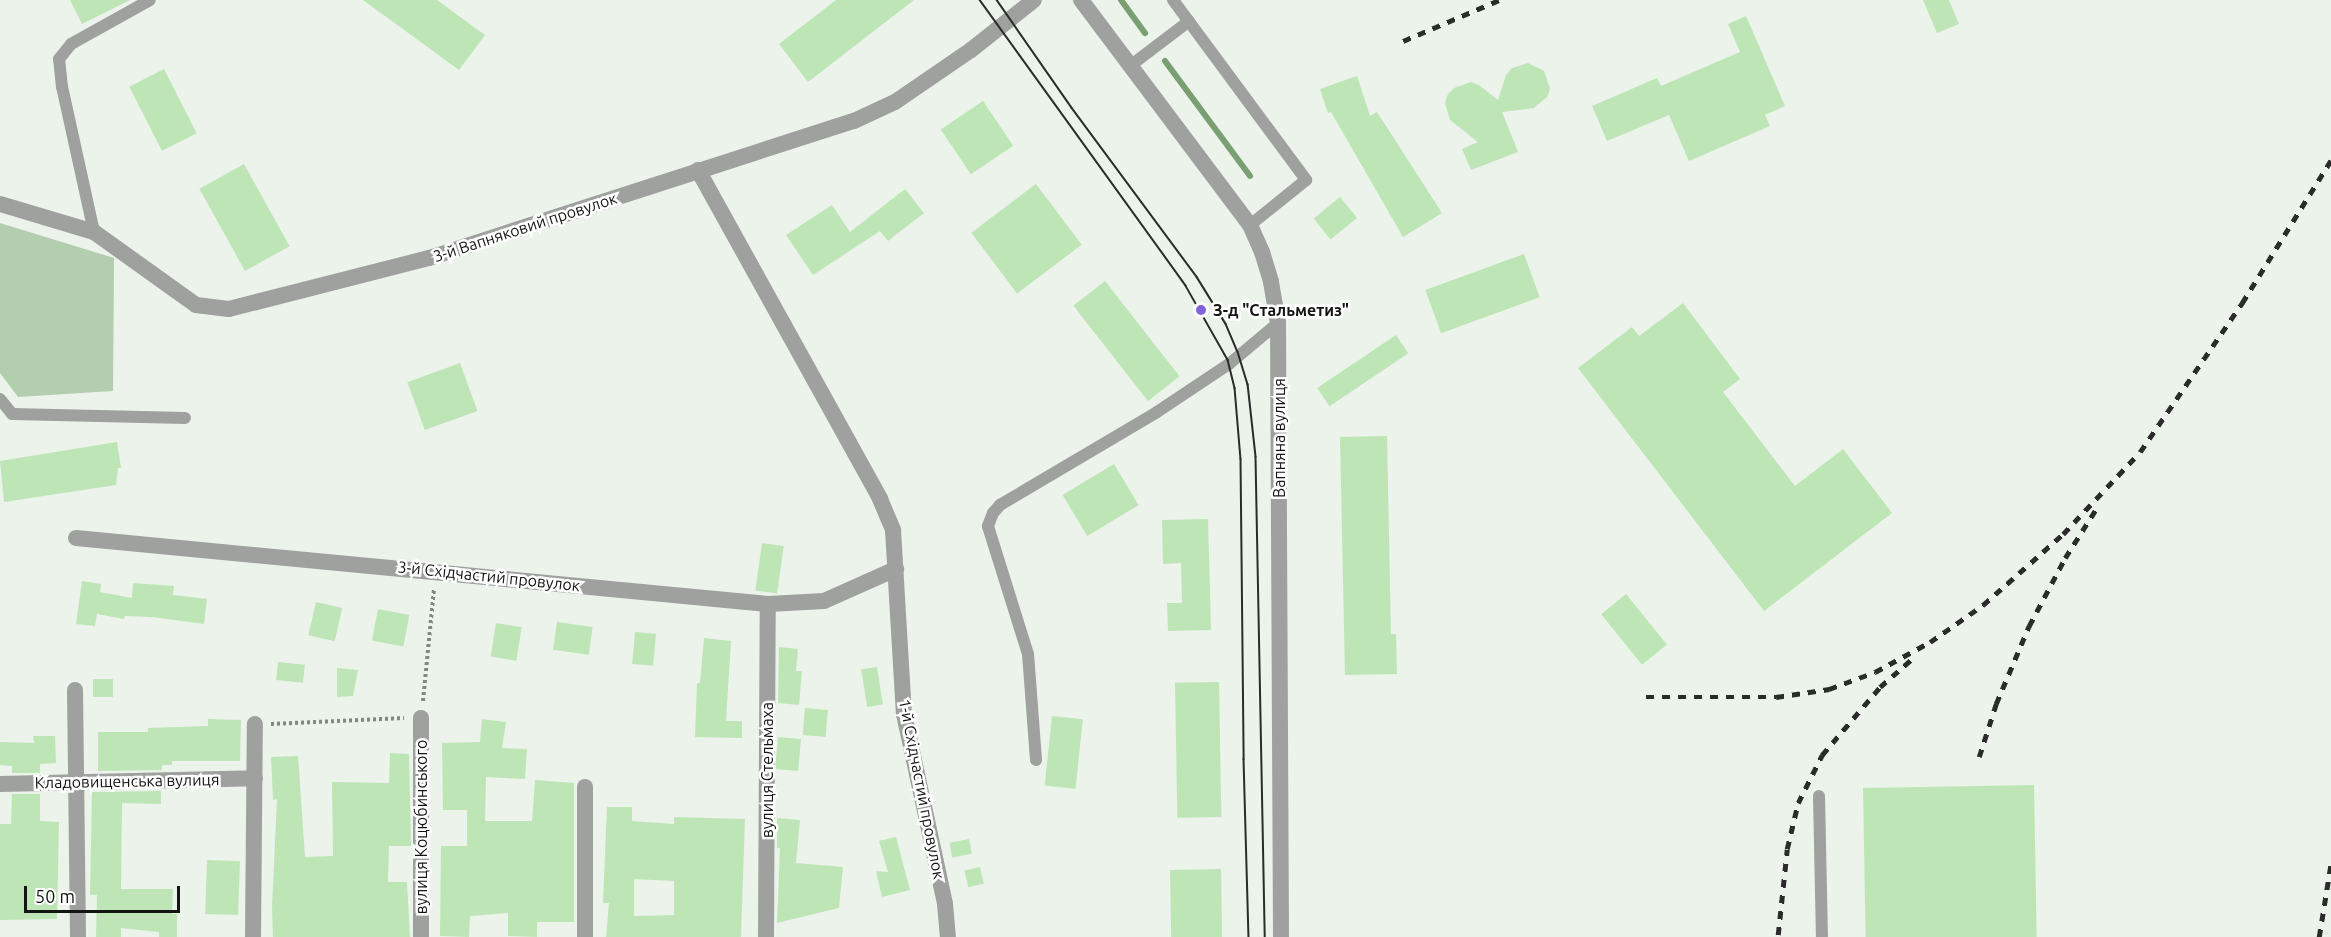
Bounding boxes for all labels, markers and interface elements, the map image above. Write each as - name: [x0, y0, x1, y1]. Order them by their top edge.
- street label: 3-й Вапняковий провулок: [431, 188, 619, 266]
- place label: З-д "Стальметиз": [1213, 300, 1349, 320]
- marker: З-д "Стальметиз": [1194, 303, 1208, 317]
- street label: Вапняна вулиця: [1269, 378, 1289, 498]
- street label: 3-й Східчастий провулок: [397, 557, 581, 595]
- street label: 1-й Східчастий провулок: [895, 697, 949, 881]
- street label: вулиця Стельмаха: [757, 702, 777, 838]
- street label: вулиця Коцюбинського: [411, 740, 431, 914]
- street label: Кладовищенська вулиця: [34, 770, 220, 792]
- scale bar: [27, 874, 183, 912]
- text: 50 m: [35, 886, 75, 906]

